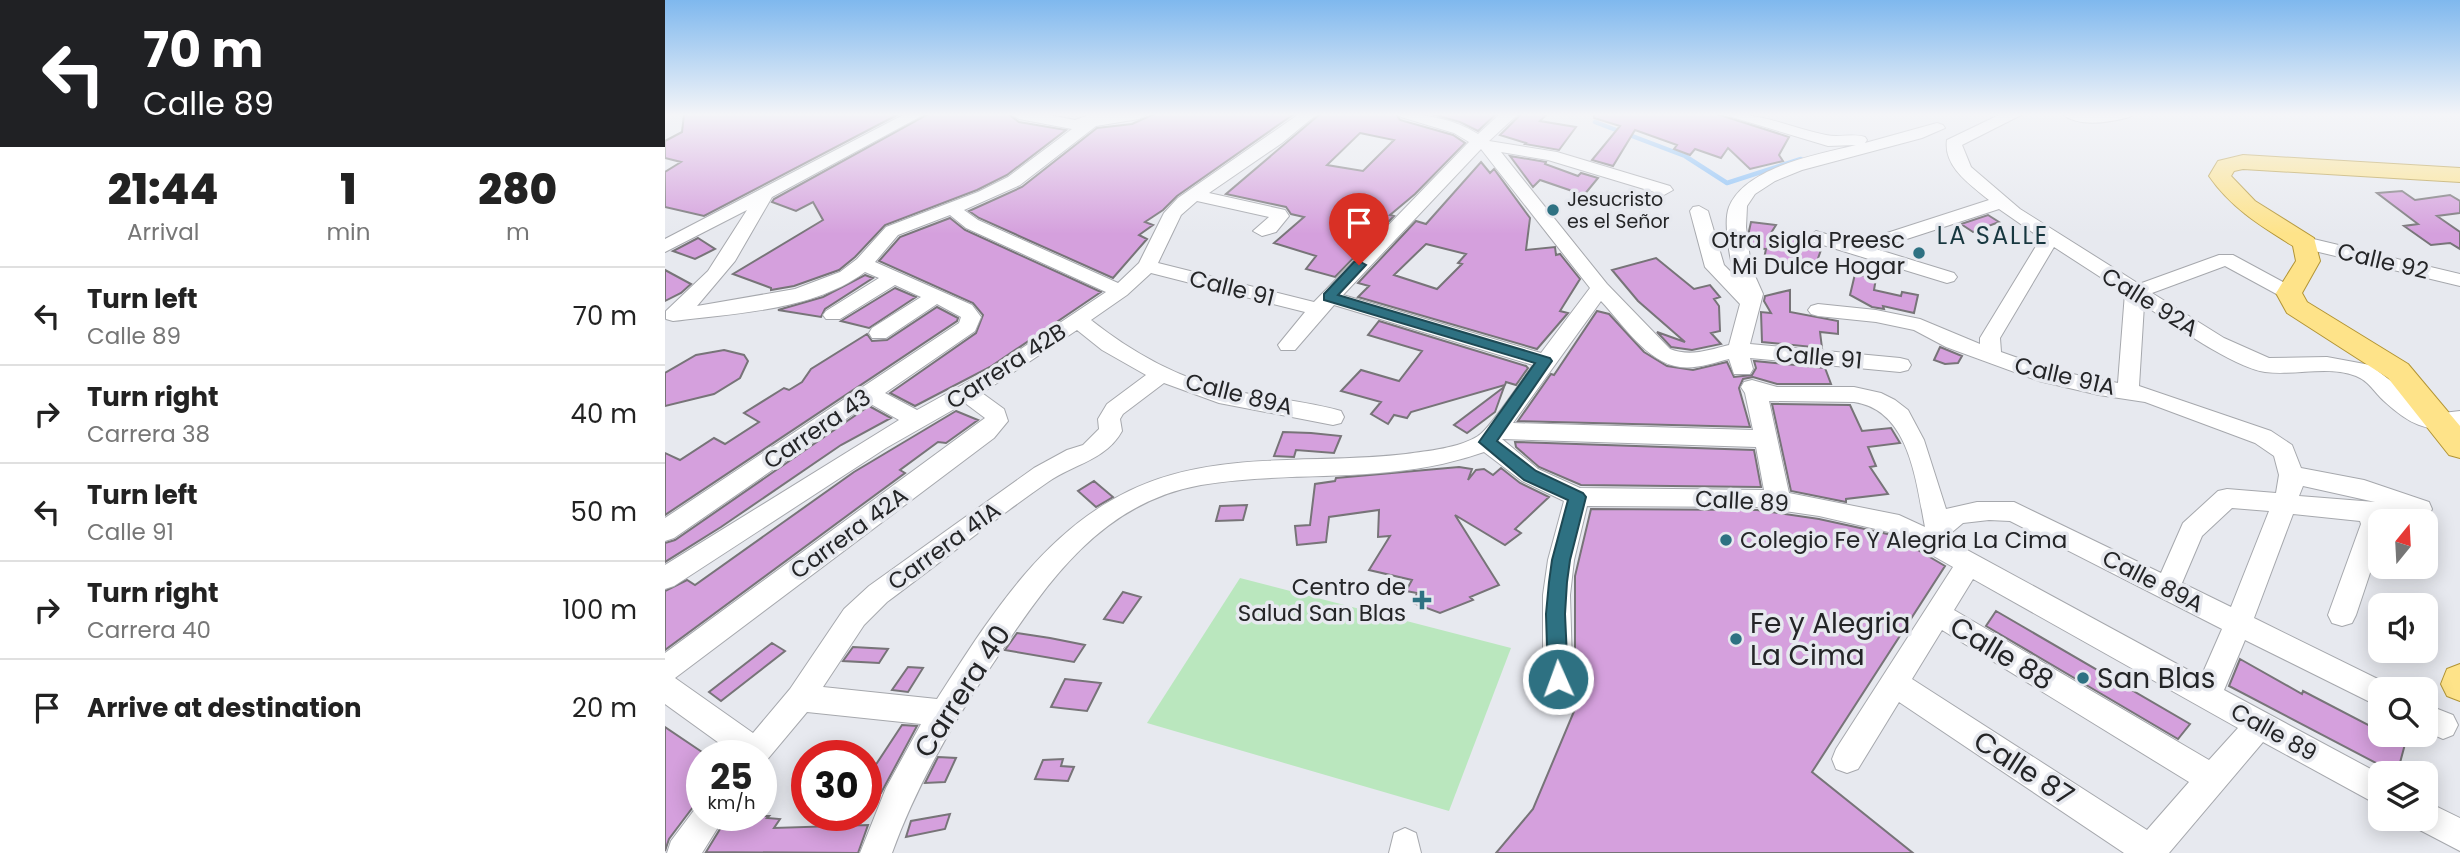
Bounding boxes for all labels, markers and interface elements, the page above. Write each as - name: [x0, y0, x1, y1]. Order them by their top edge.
- text: 70 m: [143, 16, 263, 84]
- icon: left: [28, 28, 119, 119]
- text: Calle 89: [143, 81, 274, 126]
- text: 21:44: [108, 160, 219, 219]
- text: 1: [340, 160, 357, 219]
- text: 280: [478, 160, 557, 219]
- place label: Jesucristo es el Señor: [1567, 186, 1670, 235]
- pin: [1329, 193, 1389, 265]
- marker: Jesucristo es el Señor: [1545, 202, 1561, 218]
- icon: arrive: [1340, 204, 1378, 242]
- text: Arrival: [127, 216, 199, 248]
- text: min: [326, 216, 371, 248]
- text: m: [506, 216, 530, 248]
- district label: LA SALLE: [1937, 219, 2049, 252]
- place label: Otra sigla Preesc Mi Dulce Hogar: [1711, 224, 1905, 282]
- street label: Calle 92: [2334, 235, 2432, 287]
- marker: Otra sigla Preesc Mi Dulce Hogar: [1911, 245, 1927, 261]
- street label: Calle 92A: [2096, 260, 2204, 344]
- street label: Calle 91: [1186, 262, 1278, 314]
- text: Turn left: [87, 281, 198, 317]
- icon: left: [28, 297, 66, 335]
- text: 70 m: [573, 298, 637, 334]
- street label: Carrera 42B: [940, 315, 1072, 417]
- text: Calle 89: [87, 320, 181, 352]
- street label: Calle 91: [1774, 337, 1864, 377]
- street label: Calle 91A: [2012, 349, 2118, 403]
- street label: Calle 89A: [1182, 365, 1296, 423]
- text: Turn right: [87, 379, 219, 415]
- street label: Carrera 43: [757, 381, 877, 477]
- icon: right: [28, 395, 66, 433]
- text: 40 m: [571, 396, 637, 432]
- text: Carrera 38: [87, 418, 210, 450]
- text: Turn left: [87, 477, 198, 513]
- street label: Carrera 42A: [784, 479, 914, 587]
- street label: Calle 89: [1694, 483, 1790, 519]
- icon: left: [28, 493, 66, 531]
- text: 50 m: [571, 494, 637, 530]
- street label: Carrera 41A: [881, 494, 1007, 598]
- north arrow: [2368, 509, 2438, 579]
- map controls: [2368, 509, 2438, 831]
- text: Calle 91: [87, 516, 174, 548]
- place label: Colegio Fe Y Alegria La Cima: [1740, 524, 2067, 556]
- marker: Colegio Fe Y Alegria La Cima: [1718, 532, 1734, 548]
- street label: Calle 89A: [2097, 542, 2209, 620]
- place label: Centro de Salud San Blas: [1238, 571, 1406, 629]
- text: Turn right: [87, 575, 219, 611]
- marker: Centro de Salud San Blas: [1412, 590, 1432, 610]
- icon: right: [28, 591, 66, 629]
- text: 100 m: [562, 592, 637, 628]
- button: sound: [2368, 593, 2438, 663]
- place label: Fe y Alegria La Cima: [1750, 604, 1911, 675]
- street label: Calle 88: [1943, 607, 2061, 700]
- text: Carrera 40: [87, 614, 211, 646]
- street label: Carrera 40: [905, 617, 1020, 765]
- marker: Fe y Alegria La Cima: [1728, 631, 1744, 647]
- position arrow: [1521, 642, 1595, 716]
- place label: San Blas: [2097, 659, 2215, 698]
- marker: San Blas: [2075, 670, 2091, 686]
- button: search: [2368, 677, 2438, 747]
- icon: arrive: [28, 689, 66, 727]
- text: Arrive at destination: [87, 690, 362, 726]
- text: 20 m: [572, 690, 637, 726]
- street label: Calle 89: [2225, 695, 2323, 769]
- street label: Calle 87: [1966, 722, 2081, 815]
- speed limit sign: 30: [791, 740, 882, 831]
- text: 25: [710, 752, 753, 801]
- button: layers: [2368, 761, 2438, 831]
- text: km/h: [708, 790, 755, 815]

